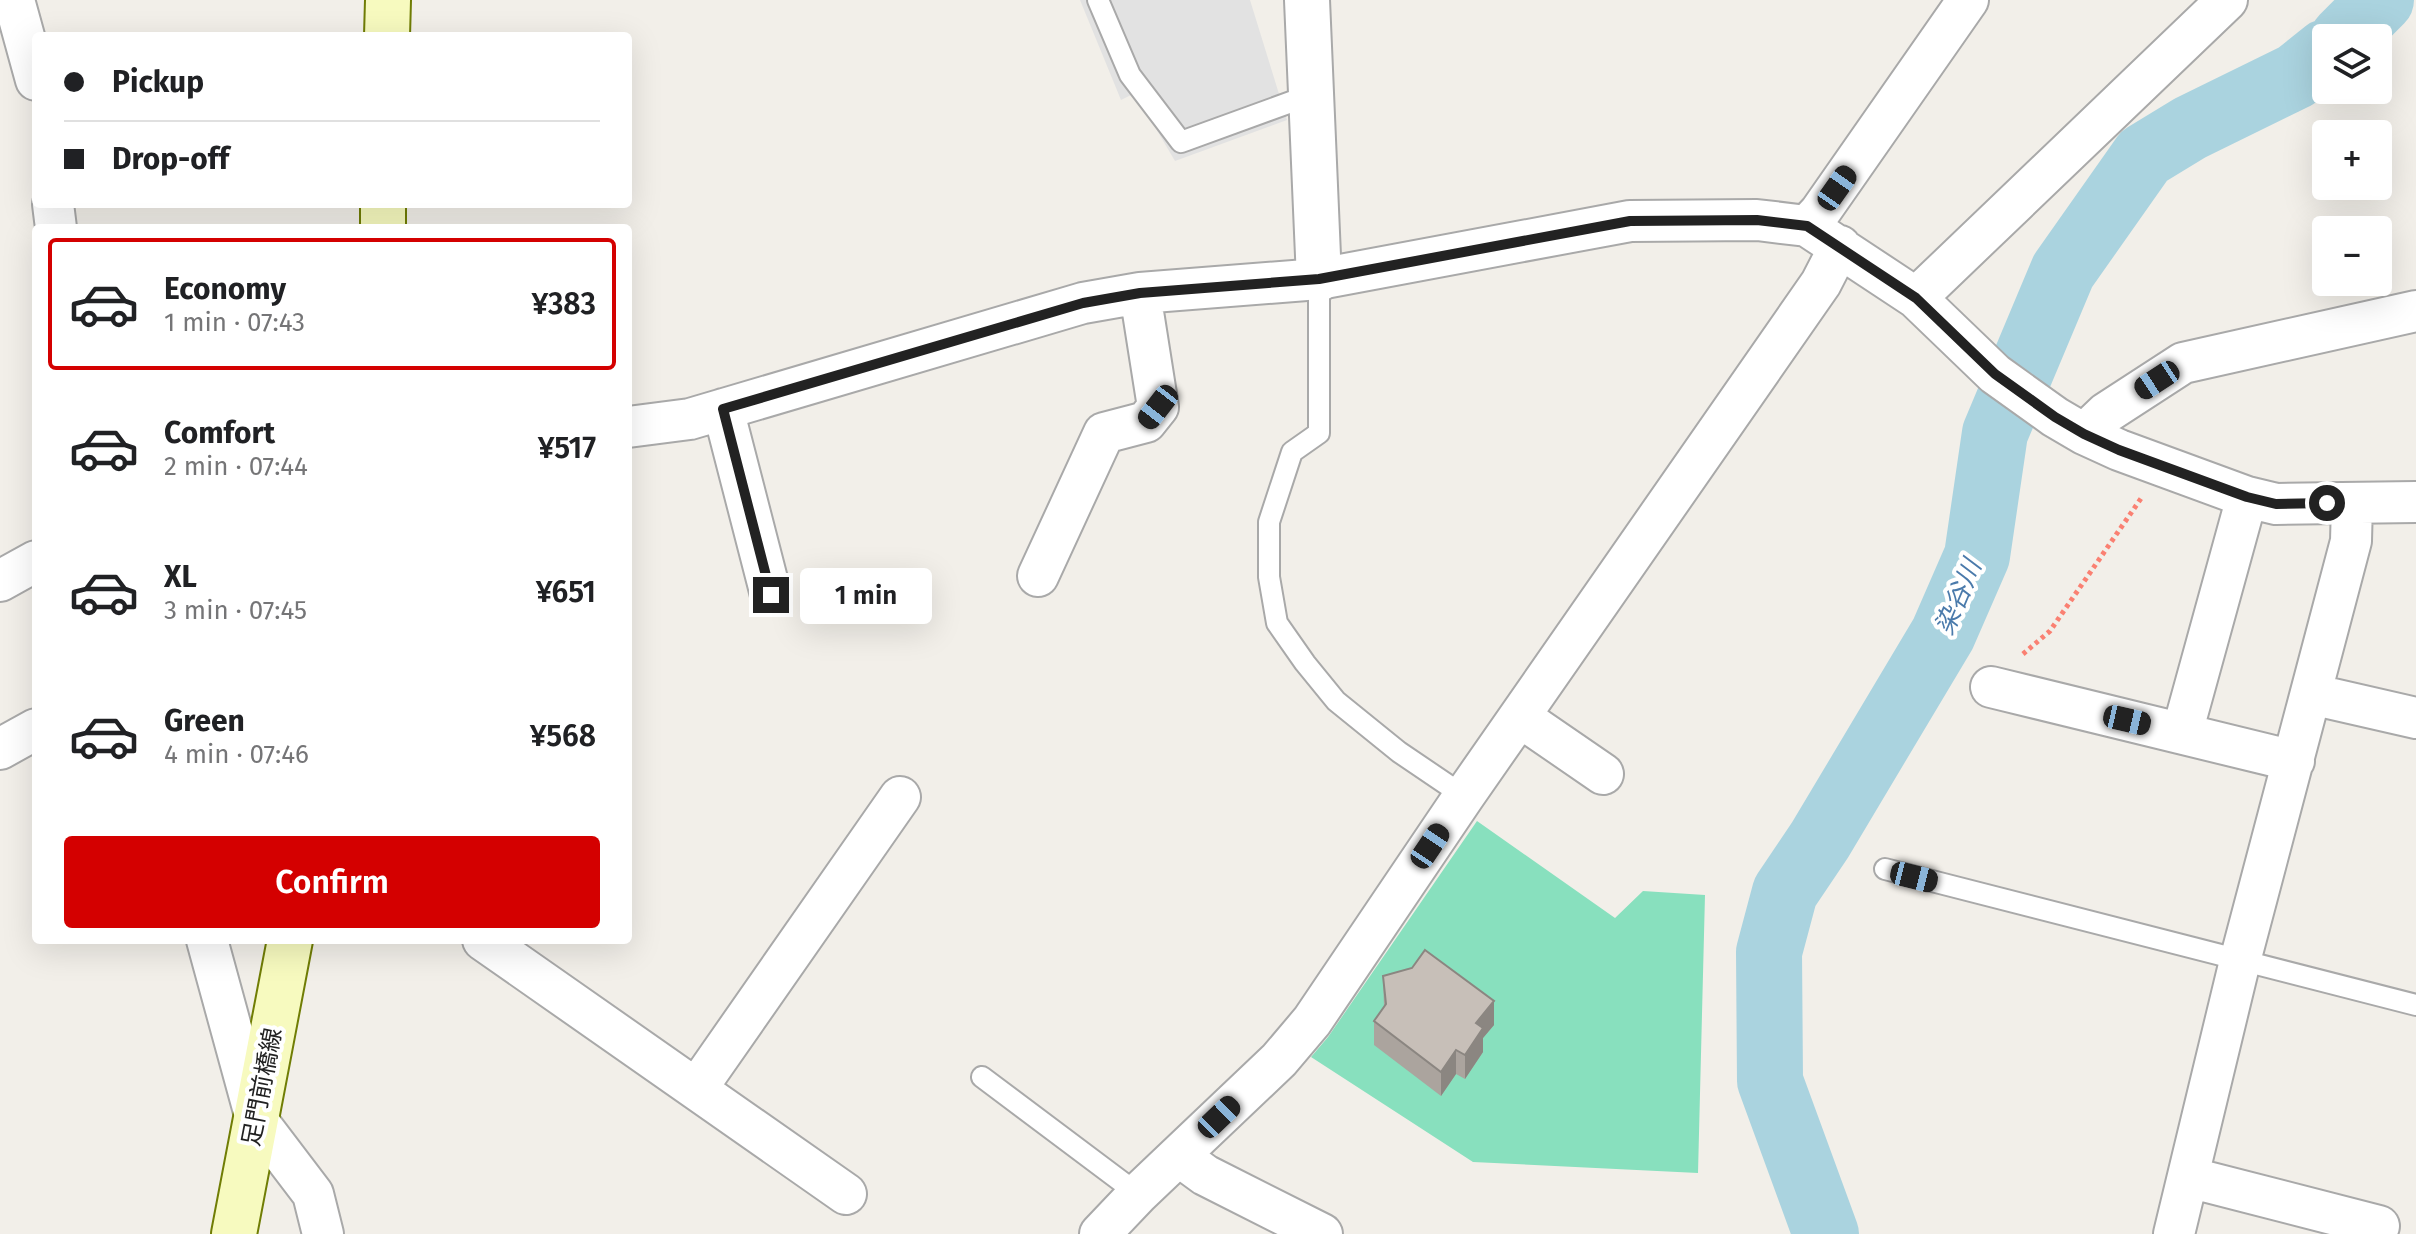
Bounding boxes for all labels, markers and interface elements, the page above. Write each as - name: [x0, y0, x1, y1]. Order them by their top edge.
- map controls: [2312, 24, 2392, 296]
- button: layers: [2312, 24, 2392, 104]
- text: Pickup: [112, 64, 204, 100]
- button: +: [2312, 120, 2392, 200]
- text: Drop-off: [112, 141, 229, 177]
- car: [1813, 161, 1861, 215]
- button: −: [2312, 216, 2392, 296]
- icon: car: [68, 268, 140, 340]
- text: Economy: [164, 271, 286, 307]
- text: ¥383: [532, 286, 596, 322]
- text: 1 min · 07:43: [164, 307, 305, 338]
- car: [2130, 357, 2184, 403]
- car: [1134, 381, 1182, 433]
- icon: car: [68, 412, 140, 484]
- text: Comfort: [164, 415, 275, 451]
- text: ¥517: [538, 430, 596, 466]
- text: 2 min · 07:44: [164, 451, 308, 482]
- route start: [2309, 485, 2345, 521]
- water label: 染谷川: [1929, 552, 1989, 639]
- icon: car: [68, 556, 140, 628]
- text: XL: [164, 559, 197, 595]
- callout: 1 min: [799, 567, 931, 623]
- text: ¥651: [536, 574, 596, 610]
- route end: [753, 577, 789, 613]
- text: 1 min: [835, 580, 897, 611]
- text: 3 min · 07:45: [164, 595, 307, 626]
- icon: car: [68, 700, 140, 772]
- text: Green: [164, 703, 245, 739]
- car: [2101, 703, 2153, 737]
- text: ¥568: [530, 718, 596, 754]
- text: 4 min · 07:46: [164, 739, 309, 770]
- car: [1407, 819, 1453, 873]
- button: Confirm: [64, 836, 600, 928]
- car: [1888, 860, 1940, 894]
- street label: 足門前橋線: [237, 1025, 287, 1149]
- car: [1193, 1092, 1245, 1142]

